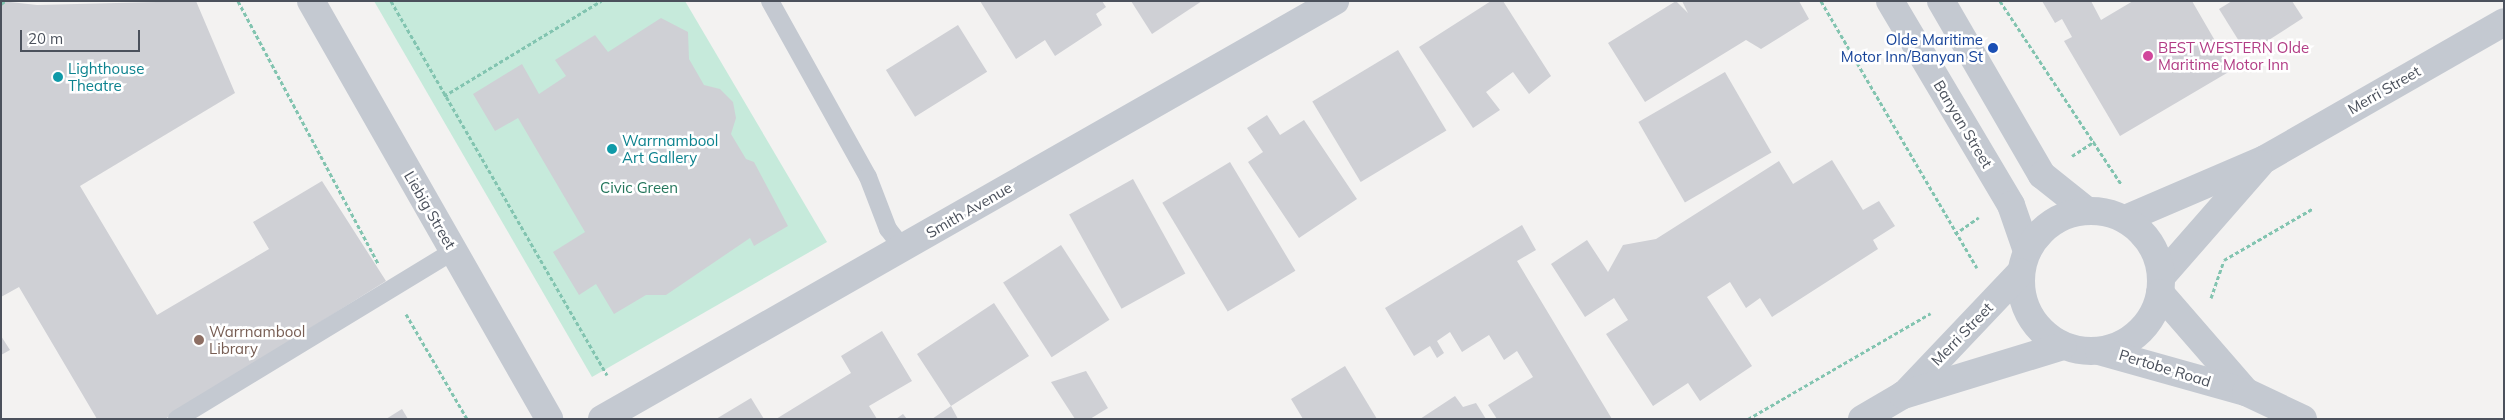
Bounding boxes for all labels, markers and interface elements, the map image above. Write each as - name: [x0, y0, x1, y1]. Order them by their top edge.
- scale bar: [22, 20, 142, 52]
- text: 20 m: [28, 29, 63, 48]
- place label: Olde Maritime Motor Inn/Banyan St: [1841, 30, 1983, 65]
- place label: BEST WESTERN Olde Maritime Motor Inn: [2158, 38, 2309, 73]
- marker: Olde Maritime Motor Inn/Banyan St: [1987, 42, 1999, 54]
- marker: BEST WESTERN Olde Maritime Motor Inn: [2142, 50, 2154, 62]
- place label: Lighthouse Theatre: [68, 59, 144, 94]
- street label: Merri Street: [2344, 62, 2424, 118]
- marker: Lighthouse Theatre: [52, 71, 64, 83]
- street label: Banyan Street: [1930, 77, 1996, 171]
- place label: Warrnambool Art Gallery: [622, 131, 718, 166]
- marker: Warrnambool Art Gallery: [606, 143, 618, 155]
- street label: Liebig Street: [400, 168, 460, 252]
- street label: Smith Avenue: [923, 178, 1015, 242]
- park label: Civic Green: [600, 179, 678, 197]
- street label: Merri Street: [1927, 299, 1997, 369]
- place label: Warrnambool Library: [209, 322, 305, 357]
- marker: Warrnambool Library: [193, 334, 205, 346]
- street label: Pertobe Road: [2117, 346, 2213, 390]

